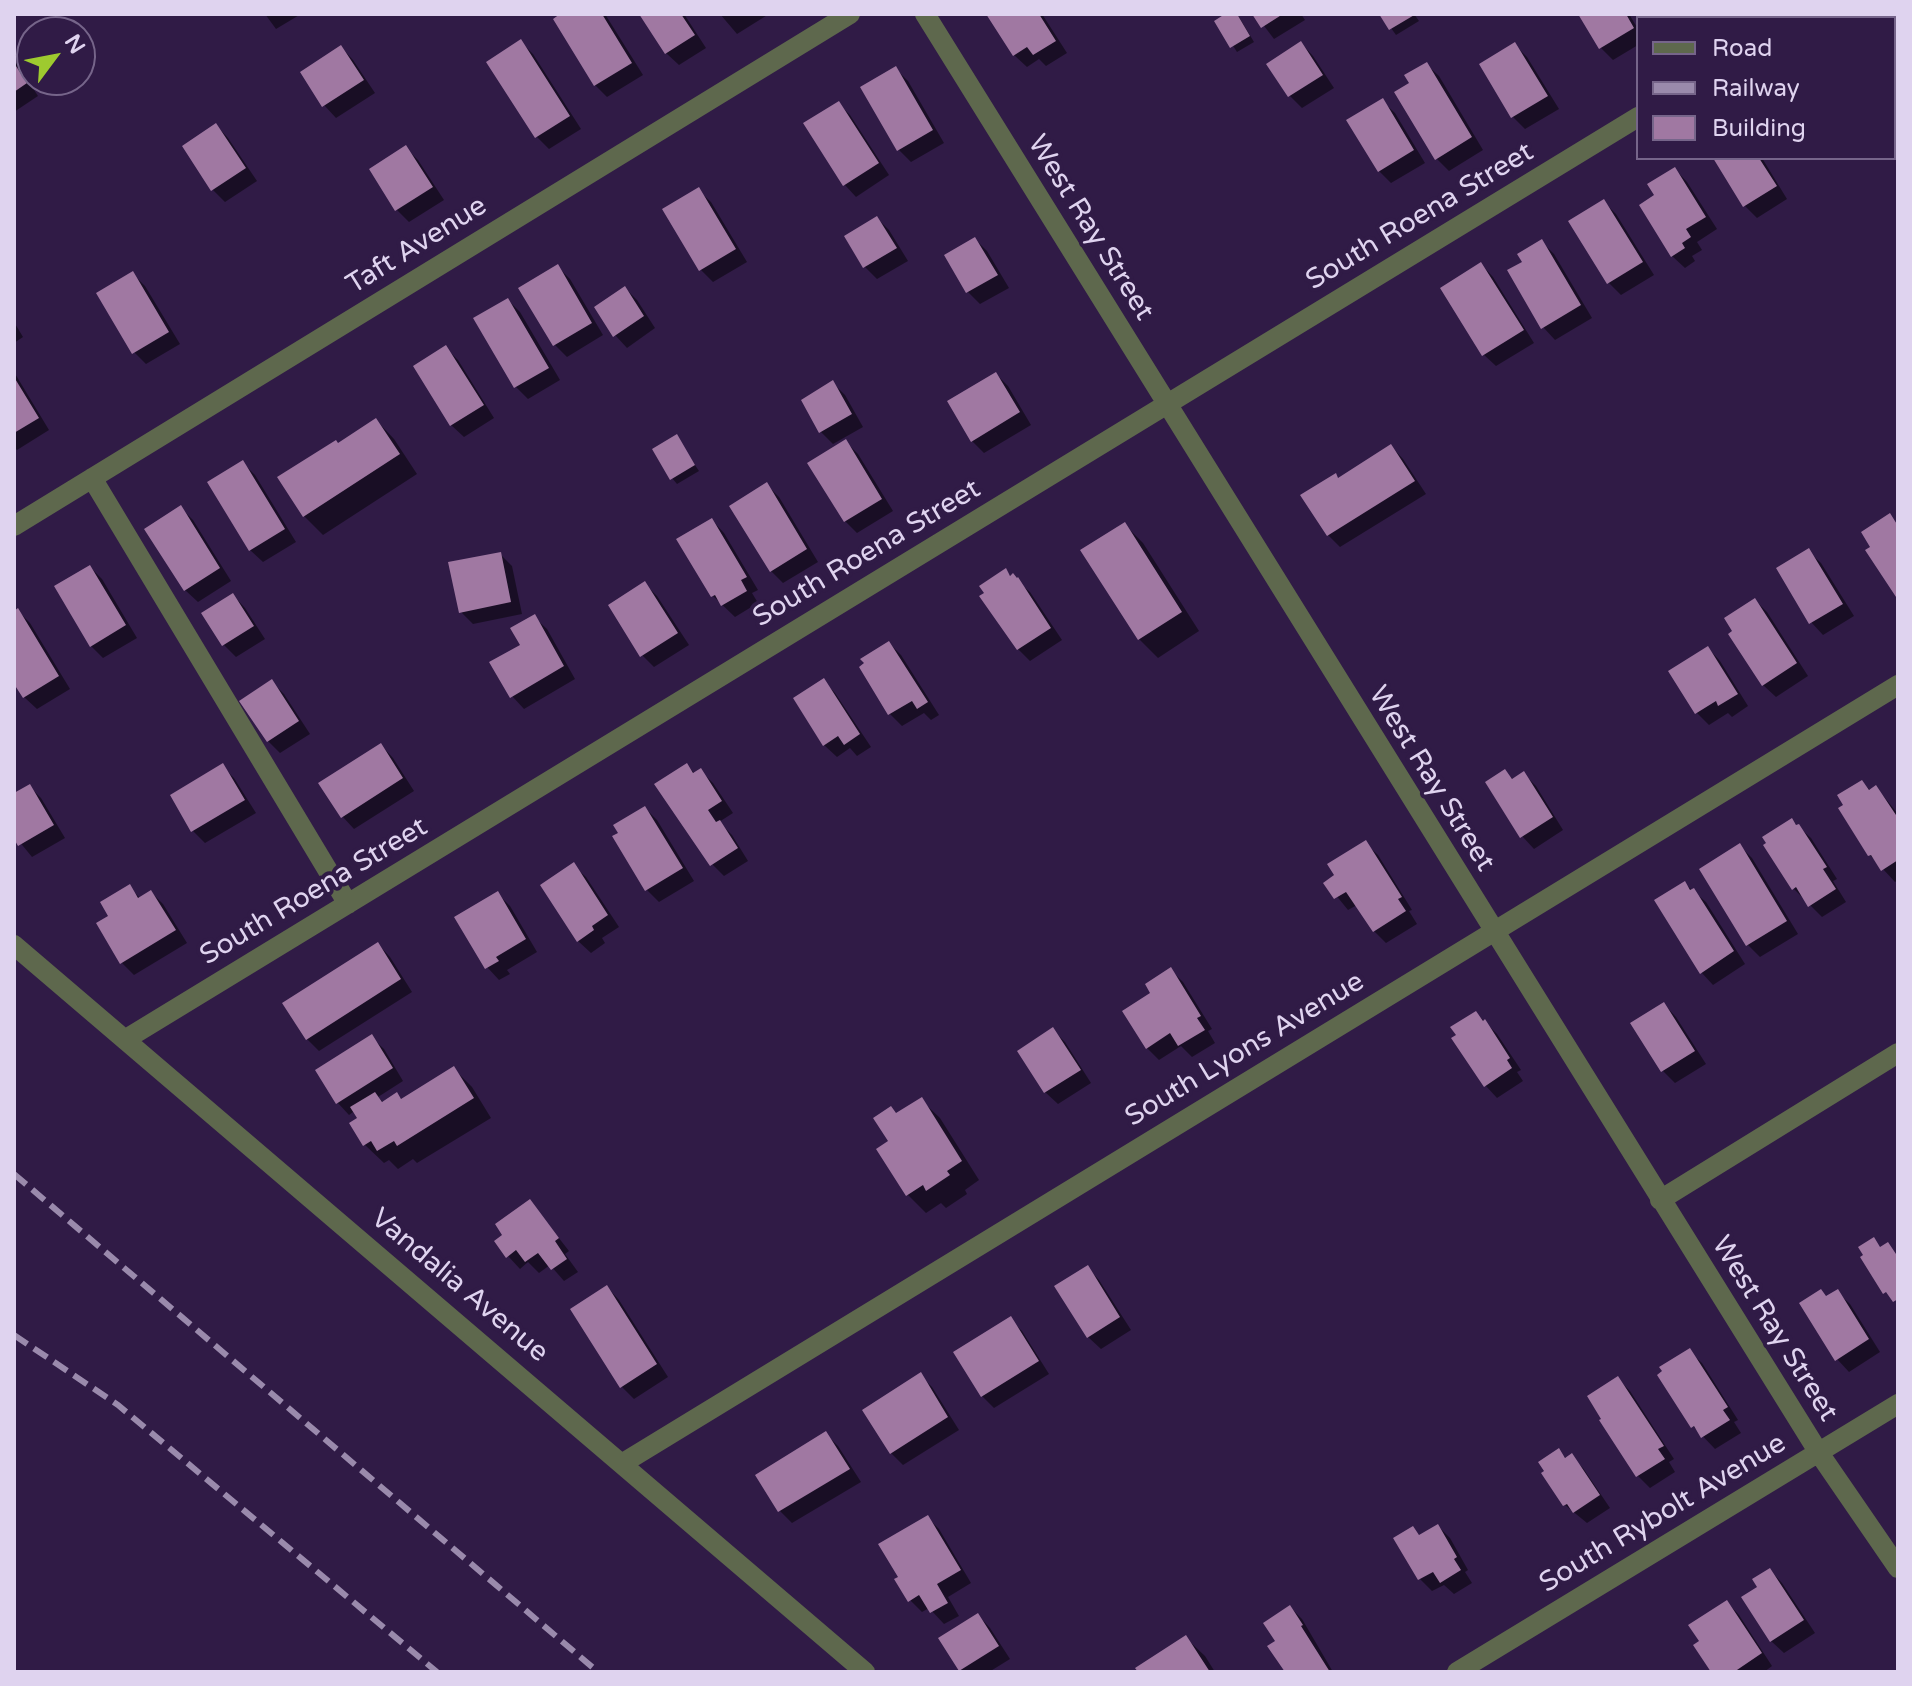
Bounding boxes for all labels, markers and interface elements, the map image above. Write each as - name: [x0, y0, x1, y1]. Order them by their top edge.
- north arrow: [16, 16, 96, 96]
- legend: [1636, 16, 1896, 160]
- text: N: [59, 30, 90, 59]
- text: Road: [1712, 34, 1772, 63]
- text: Railway: [1712, 74, 1800, 103]
- text: Building: [1712, 114, 1806, 143]
- street label: West Ray Street: [1020, 129, 1160, 327]
- street label: South Roena Street: [1300, 136, 1540, 298]
- street label: Taft Avenue: [341, 190, 493, 302]
- street label: South Roena Street: [747, 473, 987, 635]
- street label: West Ray Street: [1361, 680, 1501, 878]
- street label: South Roena Street: [194, 811, 434, 973]
- street label: South Lyons Avenue: [1120, 965, 1370, 1135]
- street label: Vandalia Avenue: [363, 1202, 555, 1370]
- street label: West Ray Street: [1704, 1230, 1844, 1428]
- street label: South Rybolt Avenue: [1534, 1427, 1792, 1601]

